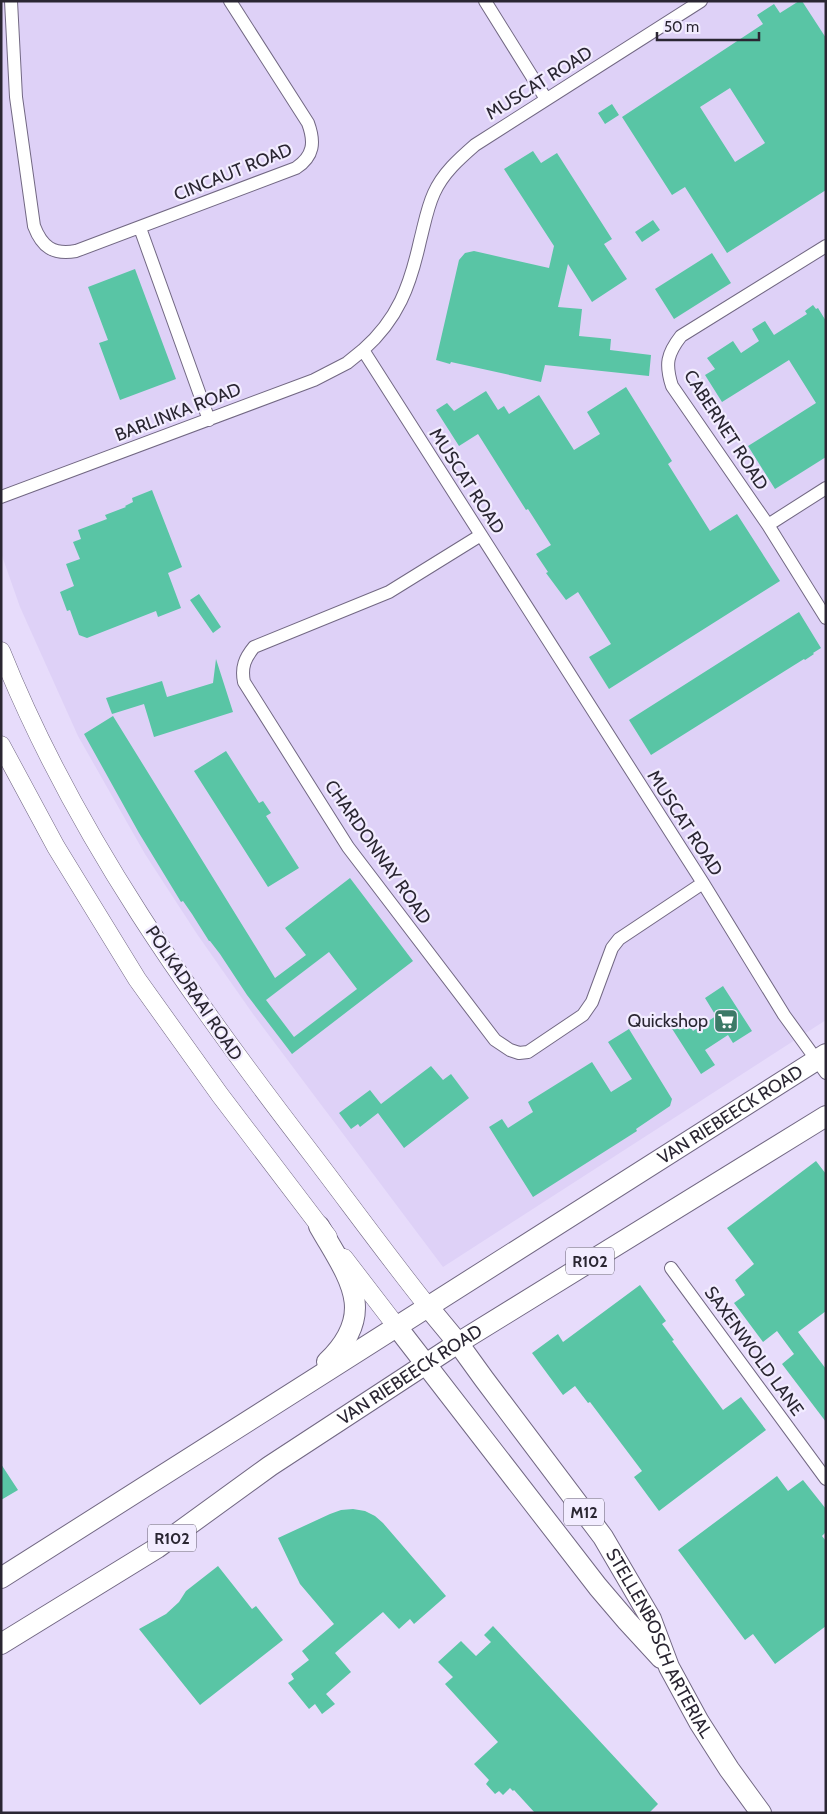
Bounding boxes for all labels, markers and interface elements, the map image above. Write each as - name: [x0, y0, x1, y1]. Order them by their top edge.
- scale bar: [657, 10, 760, 42]
- text: 50 m: [664, 18, 699, 36]
- street label: MUSCAT ROAD: [482, 41, 596, 125]
- street label: CINCAUT ROAD: [171, 138, 295, 206]
- street label: CABERNET ROAD: [679, 366, 773, 494]
- street label: BARLINKA ROAD: [112, 378, 244, 446]
- street label: MUSCAT ROAD: [425, 424, 509, 538]
- street label: MUSCAT ROAD: [643, 766, 727, 880]
- street label: CHARDONNAY ROAD: [320, 776, 436, 928]
- street label: POLKADRAAI ROAD: [141, 921, 247, 1065]
- supermarket icon: Quickshop: [713, 1008, 739, 1034]
- place label: Quickshop: [628, 1010, 708, 1032]
- street label: VAN RIEBEECK ROAD: [654, 1060, 807, 1169]
- road number: R102: [566, 1248, 614, 1274]
- street label: SAXENWOLD LANE: [700, 1282, 808, 1420]
- street label: VAN RIEBEECK ROAD: [334, 1320, 486, 1430]
- road number: M12: [564, 1498, 604, 1525]
- road number: R102: [148, 1525, 196, 1552]
- street label: STELLENBOSCH ARTERIAL: [601, 1544, 717, 1742]

